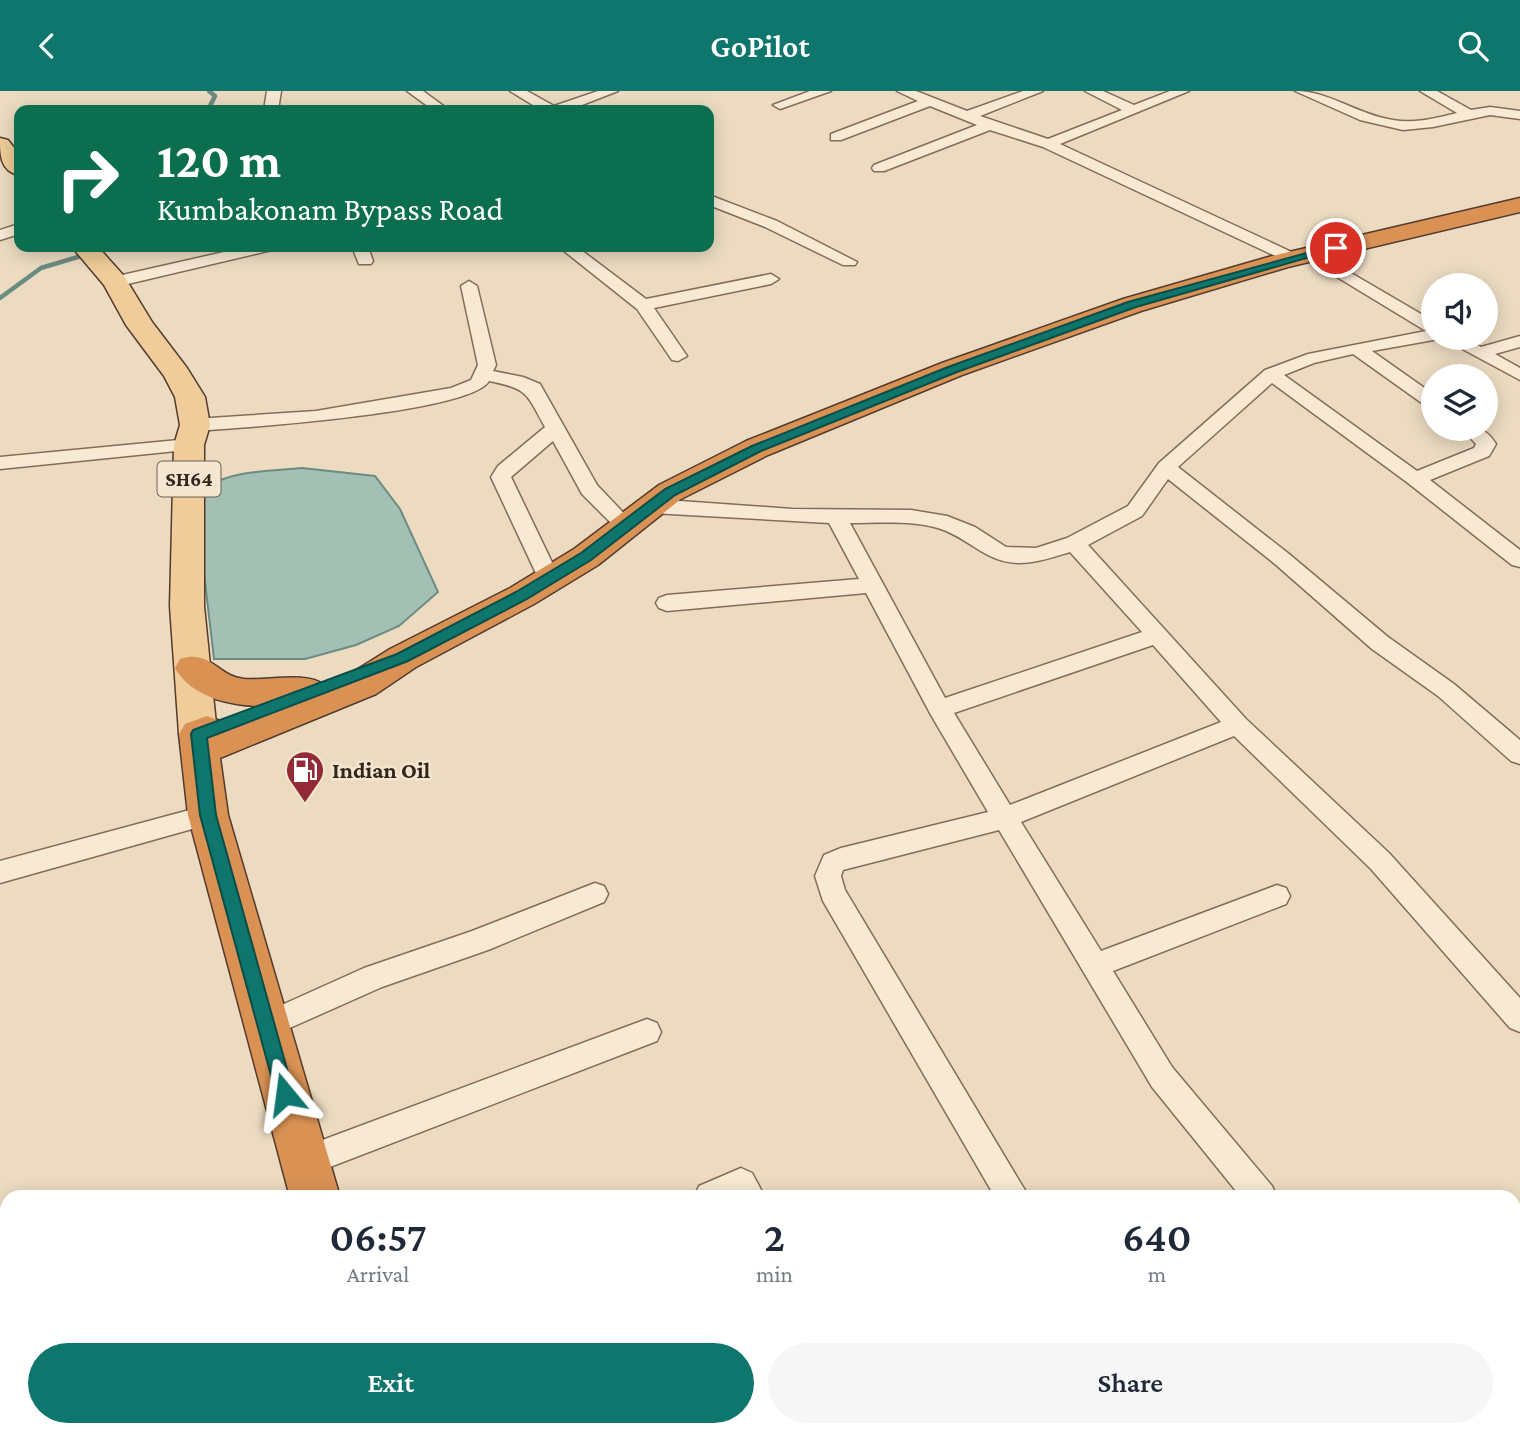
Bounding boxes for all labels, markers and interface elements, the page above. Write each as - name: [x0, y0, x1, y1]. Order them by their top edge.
- icon: back: [28, 27, 66, 65]
- icon: search: [1454, 27, 1492, 65]
- text: GoPilot: [710, 28, 810, 64]
- icon: right: [42, 133, 133, 224]
- text: 120 m: [157, 133, 281, 188]
- text: Kumbakonam Bypass Road: [157, 191, 503, 227]
- pin: [1306, 218, 1366, 278]
- icon: arrive: [1317, 229, 1355, 267]
- map controls: [1421, 273, 1498, 441]
- button: sound: [1421, 273, 1498, 350]
- button: layers: [1421, 364, 1498, 441]
- road number: SH64: [158, 461, 220, 497]
- fuel station icon: Indian Oil: [284, 749, 326, 804]
- place label: Indian Oil: [332, 757, 431, 783]
- position arrow: [248, 1057, 322, 1131]
- text: 06:57: [329, 1213, 427, 1260]
- text: 2: [764, 1213, 785, 1260]
- text: 640: [1122, 1213, 1192, 1260]
- text: Arrival: [347, 1261, 409, 1287]
- text: min: [756, 1261, 793, 1287]
- text: m: [1148, 1261, 1166, 1287]
- button: Exit: [28, 1343, 754, 1423]
- button: Share: [768, 1343, 1493, 1423]

